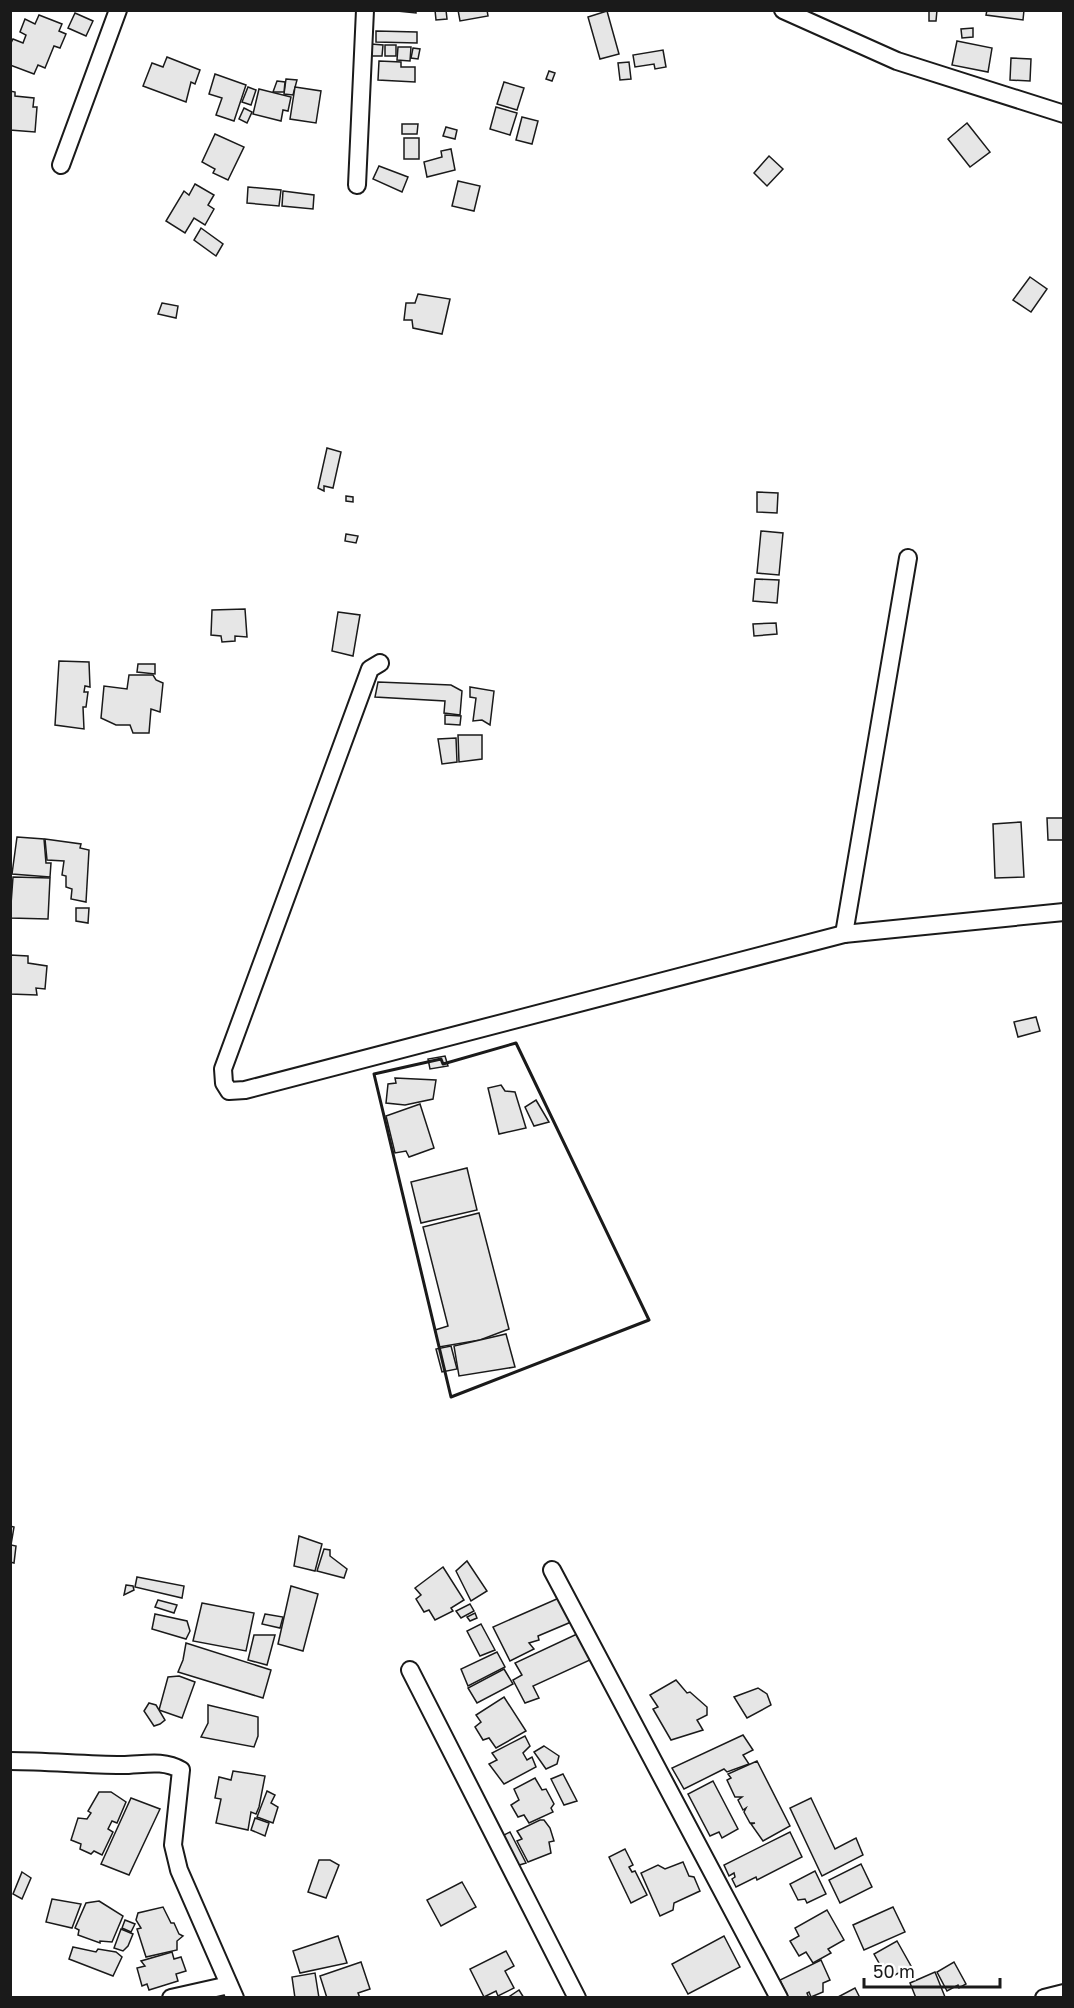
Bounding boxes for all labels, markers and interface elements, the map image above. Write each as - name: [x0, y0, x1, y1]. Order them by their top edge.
- scale bar: [864, 1951, 1000, 1989]
- text: 50 m: [873, 1960, 915, 1982]

